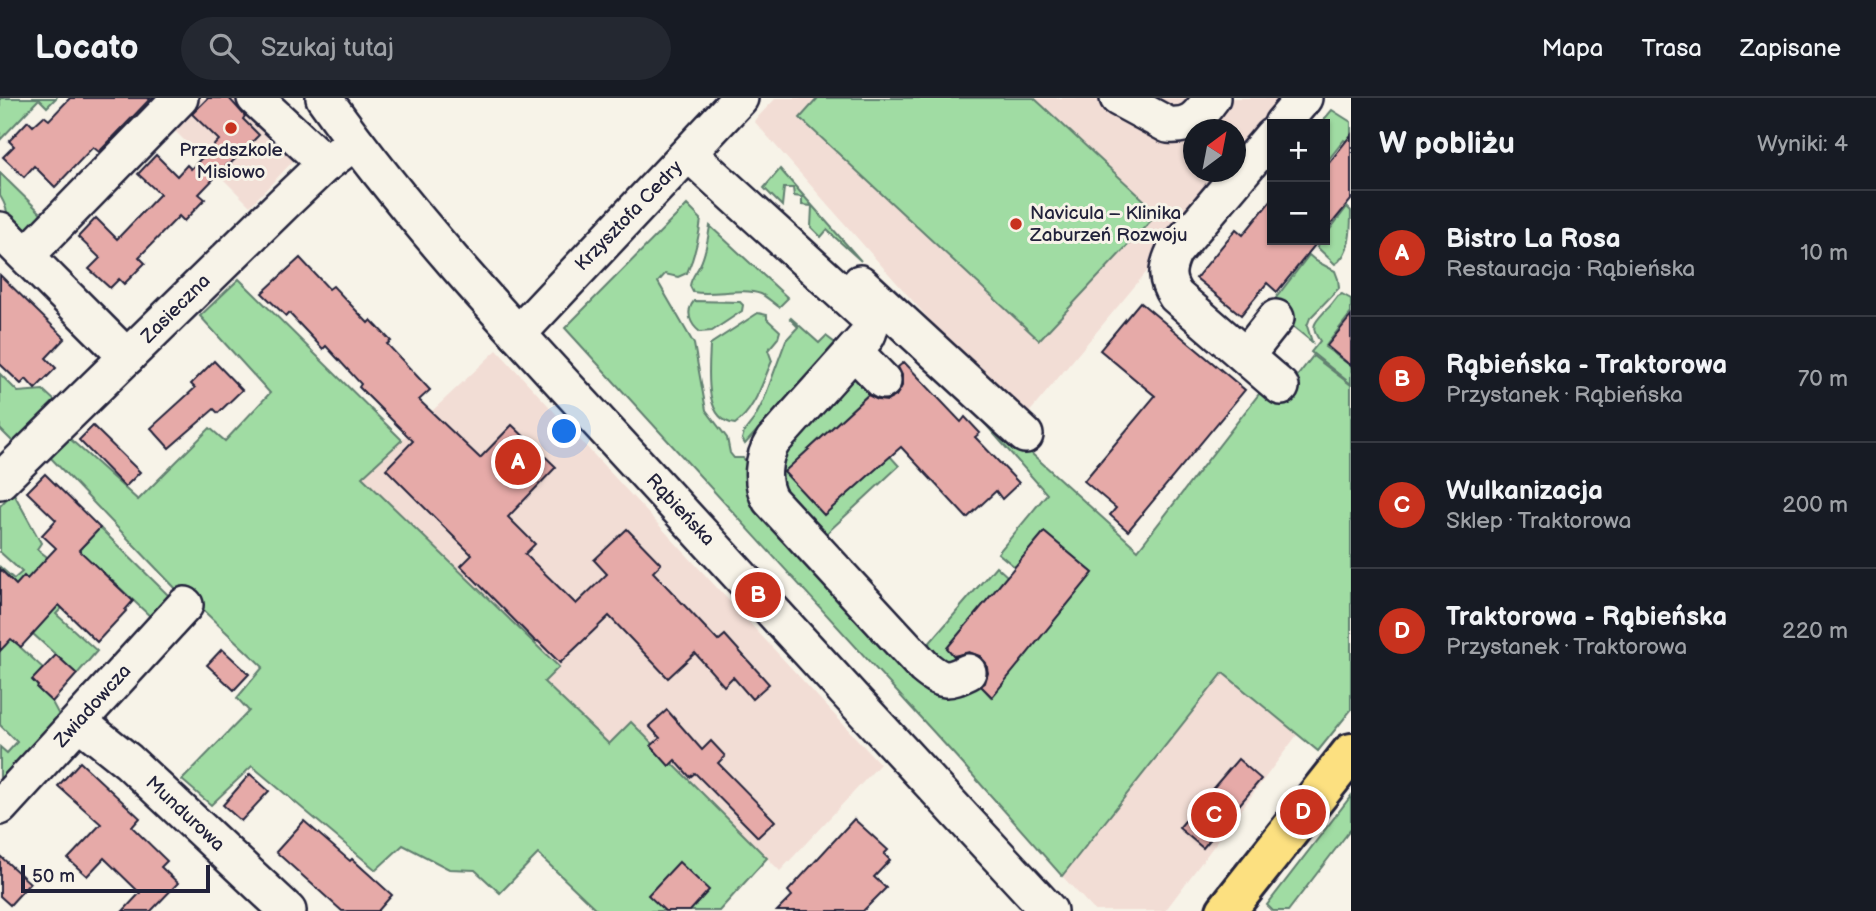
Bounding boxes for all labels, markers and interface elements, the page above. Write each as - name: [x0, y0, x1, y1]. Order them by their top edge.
- search box: [181, 17, 671, 80]
- text: Locato: [35, 28, 139, 68]
- icon: search: [205, 29, 243, 67]
- text: Szukaj tutaj: [261, 33, 394, 64]
- text: Mapa: [1542, 34, 1603, 63]
- text: Trasa: [1641, 34, 1702, 63]
- text: Zapisane: [1740, 34, 1841, 63]
- north arrow: [1183, 119, 1246, 182]
- map controls: [1267, 119, 1330, 245]
- button: +: [1267, 119, 1330, 182]
- marker: Przedszkole Misiowo: [223, 120, 239, 136]
- text: W pobliżu: [1379, 126, 1515, 162]
- text: Wyniki: 4: [1757, 130, 1848, 158]
- place label: Przedszkole Misiowo: [179, 139, 283, 184]
- street label: Krzysztofa Cedry: [571, 156, 688, 276]
- button: −: [1267, 182, 1330, 245]
- place label: Navicula – Klinika Zaburzeń Rozwoju: [1029, 202, 1188, 247]
- marker: Navicula – Klinika Zaburzeń Rozwoju: [1008, 216, 1024, 232]
- text: Bistro La Rosa: [1446, 224, 1621, 255]
- text: A: [1395, 239, 1409, 267]
- text: 10 m: [1800, 239, 1848, 267]
- text: Restauracja · Rąbieńska: [1446, 255, 1695, 283]
- street label: Zasieczna: [136, 270, 215, 349]
- text: Rąbieńska - Traktorowa: [1446, 350, 1727, 381]
- text: B: [1394, 365, 1410, 393]
- text: 70 m: [1798, 365, 1848, 393]
- text: Przystanek · Rąbieńska: [1446, 381, 1683, 409]
- your location: [547, 414, 581, 448]
- pin: A: [495, 436, 541, 488]
- street label: Rąbieńska: [641, 469, 719, 551]
- text: Wulkanizacja: [1446, 476, 1603, 507]
- text: C: [1394, 491, 1410, 519]
- text: 200 m: [1782, 491, 1848, 519]
- text: Sklep · Traktorowa: [1446, 507, 1631, 535]
- pin: B: [735, 569, 781, 621]
- text: Traktorowa - Rąbieńska: [1446, 602, 1727, 633]
- text: D: [1394, 617, 1410, 645]
- text: 220 m: [1782, 617, 1848, 645]
- text: Przystanek · Traktorowa: [1446, 633, 1687, 661]
- street label: Zwiadowcza: [49, 660, 136, 753]
- street label: Mundurowa: [141, 772, 229, 856]
- pin: D: [1280, 786, 1326, 838]
- pin: C: [1191, 789, 1237, 841]
- scale bar: [21, 862, 210, 894]
- text: 50 m: [32, 865, 75, 888]

